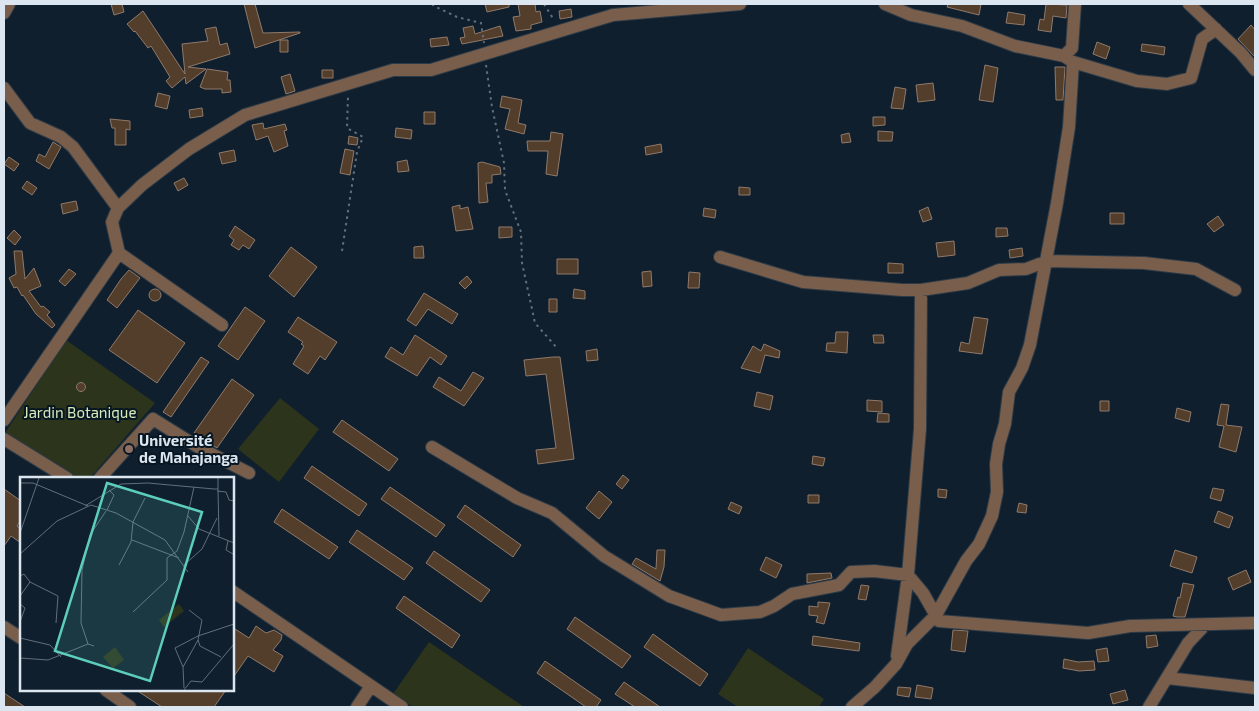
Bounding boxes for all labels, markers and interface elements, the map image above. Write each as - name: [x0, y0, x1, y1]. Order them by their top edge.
- park label: Jardin Botanique: [24, 403, 136, 421]
- place label: Université de Mahajanga: [139, 431, 238, 466]
- marker: Université de Mahajanga: [123, 443, 135, 455]
- inset map: [20, 477, 234, 691]

